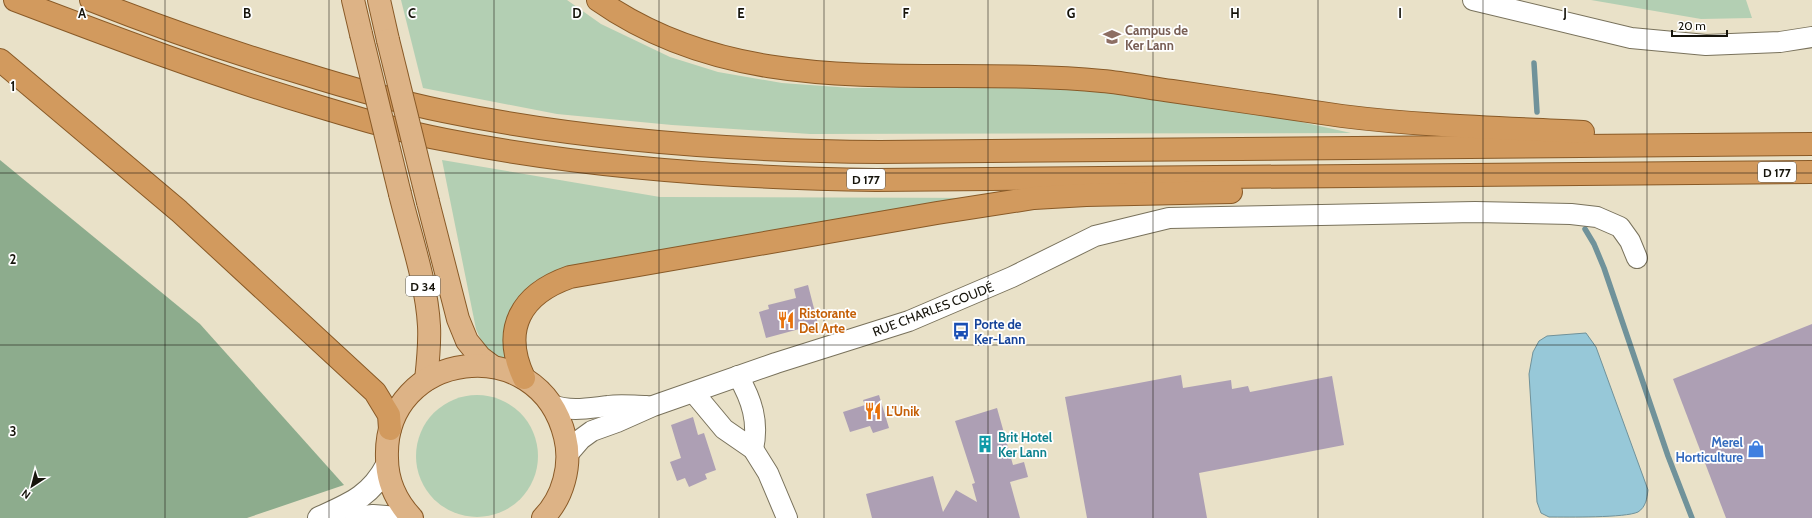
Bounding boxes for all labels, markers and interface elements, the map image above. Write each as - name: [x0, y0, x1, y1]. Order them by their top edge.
- text: A: [78, 5, 87, 21]
- text: B: [243, 5, 251, 21]
- text: C: [408, 5, 416, 21]
- text: D: [572, 5, 582, 21]
- text: E: [737, 5, 745, 21]
- text: F: [903, 5, 910, 21]
- text: G: [1067, 5, 1076, 21]
- text: H: [1230, 5, 1240, 21]
- text: I: [1398, 5, 1402, 21]
- text: J: [1562, 5, 1567, 21]
- scale bar: [1672, 12, 1727, 38]
- text: 20 m: [1678, 18, 1706, 33]
- place label: Campus de Ker Lann: [1125, 22, 1188, 53]
- school or university icon: Campus de Ker Lann: [1102, 27, 1122, 47]
- text: 1: [11, 78, 15, 94]
- road number: D 177: [1758, 162, 1796, 182]
- road number: D 177: [847, 169, 885, 189]
- text: 2: [10, 251, 17, 267]
- road number: D 34: [406, 276, 440, 296]
- street label: RUE CHARLES COUDÉ: [870, 278, 996, 340]
- place label: Ristorante Del Arte: [799, 305, 857, 336]
- restaurant icon: Ristorante Del Arte: [776, 310, 796, 330]
- place label: Porte de Ker-Lann: [974, 316, 1025, 347]
- bus stop icon: Porte de Ker-Lann: [951, 321, 971, 341]
- restaurant icon: L'Unik: [863, 401, 883, 421]
- place label: L'Unik: [886, 403, 920, 419]
- text: 3: [9, 423, 17, 439]
- place label: Brit Hotel Ker Lann: [998, 429, 1053, 460]
- building icon: Brit Hotel Ker Lann: [975, 434, 995, 454]
- place label: Merel Horticulture: [1675, 434, 1744, 465]
- shop icon: Merel Horticulture: [1746, 439, 1766, 459]
- north arrow: [12, 466, 52, 506]
- text: N: [19, 486, 33, 502]

